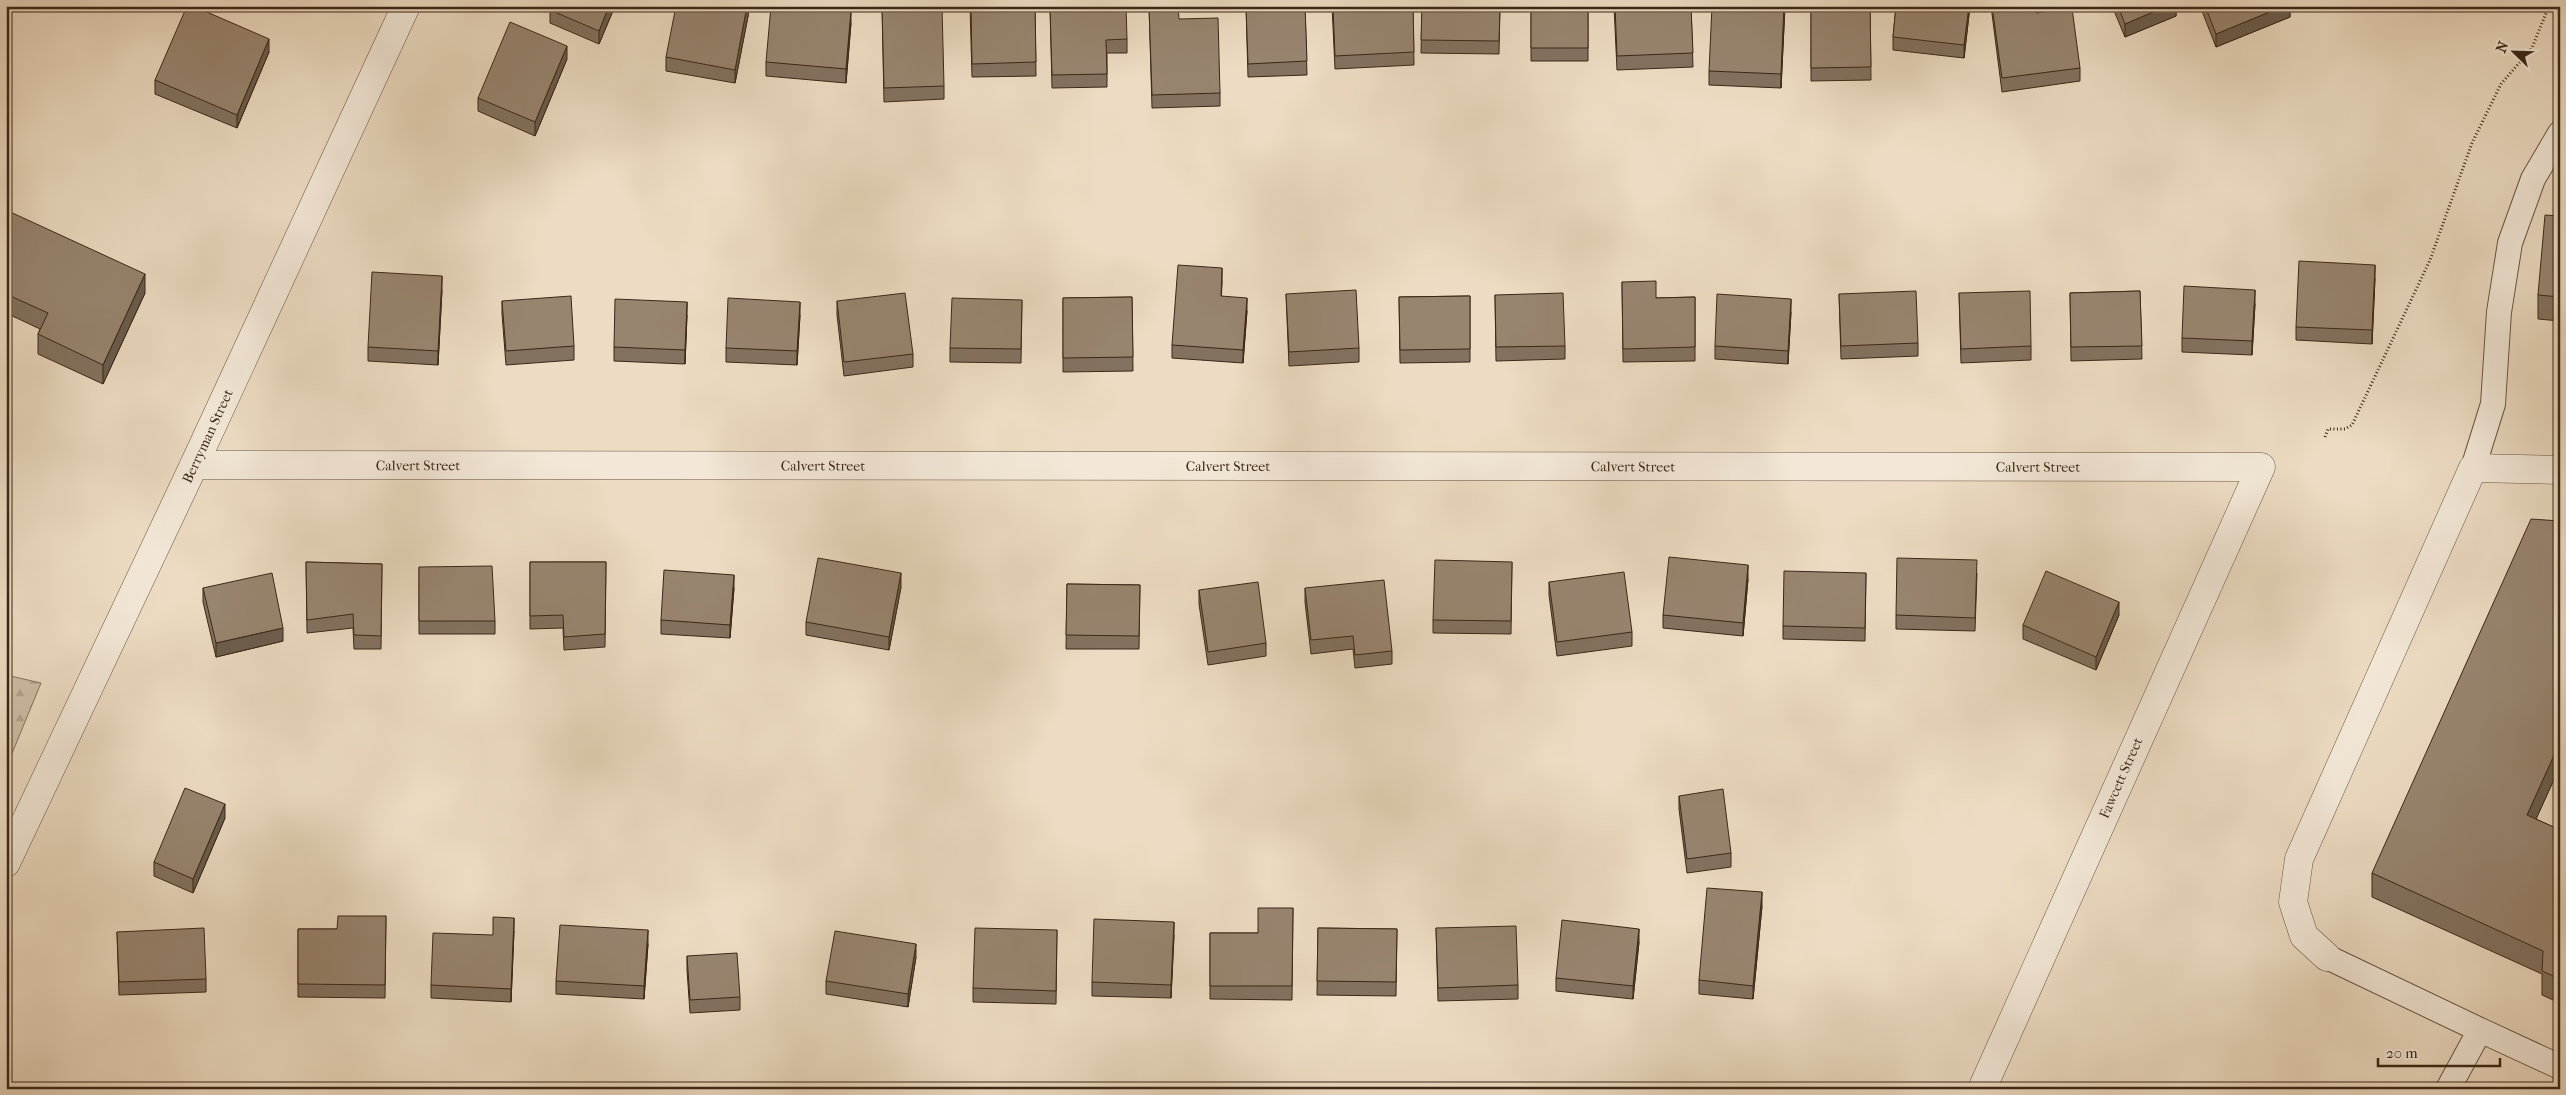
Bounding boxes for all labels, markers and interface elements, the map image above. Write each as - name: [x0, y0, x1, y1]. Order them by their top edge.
- north arrow: [2488, 28, 2538, 78]
- text: N: [2493, 39, 2513, 55]
- street label: Berryman Street: [178, 386, 236, 486]
- street label: Calvert Street: [376, 457, 460, 474]
- street label: Calvert Street: [781, 457, 865, 474]
- street label: Calvert Street: [1186, 457, 1270, 475]
- street label: Calvert Street: [1591, 458, 1675, 475]
- street label: Calvert Street: [1996, 458, 2080, 475]
- street label: Fawcett Street: [2096, 735, 2146, 821]
- scale bar: [2378, 1035, 2501, 1067]
- text: 20 m: [2386, 1044, 2418, 1062]

